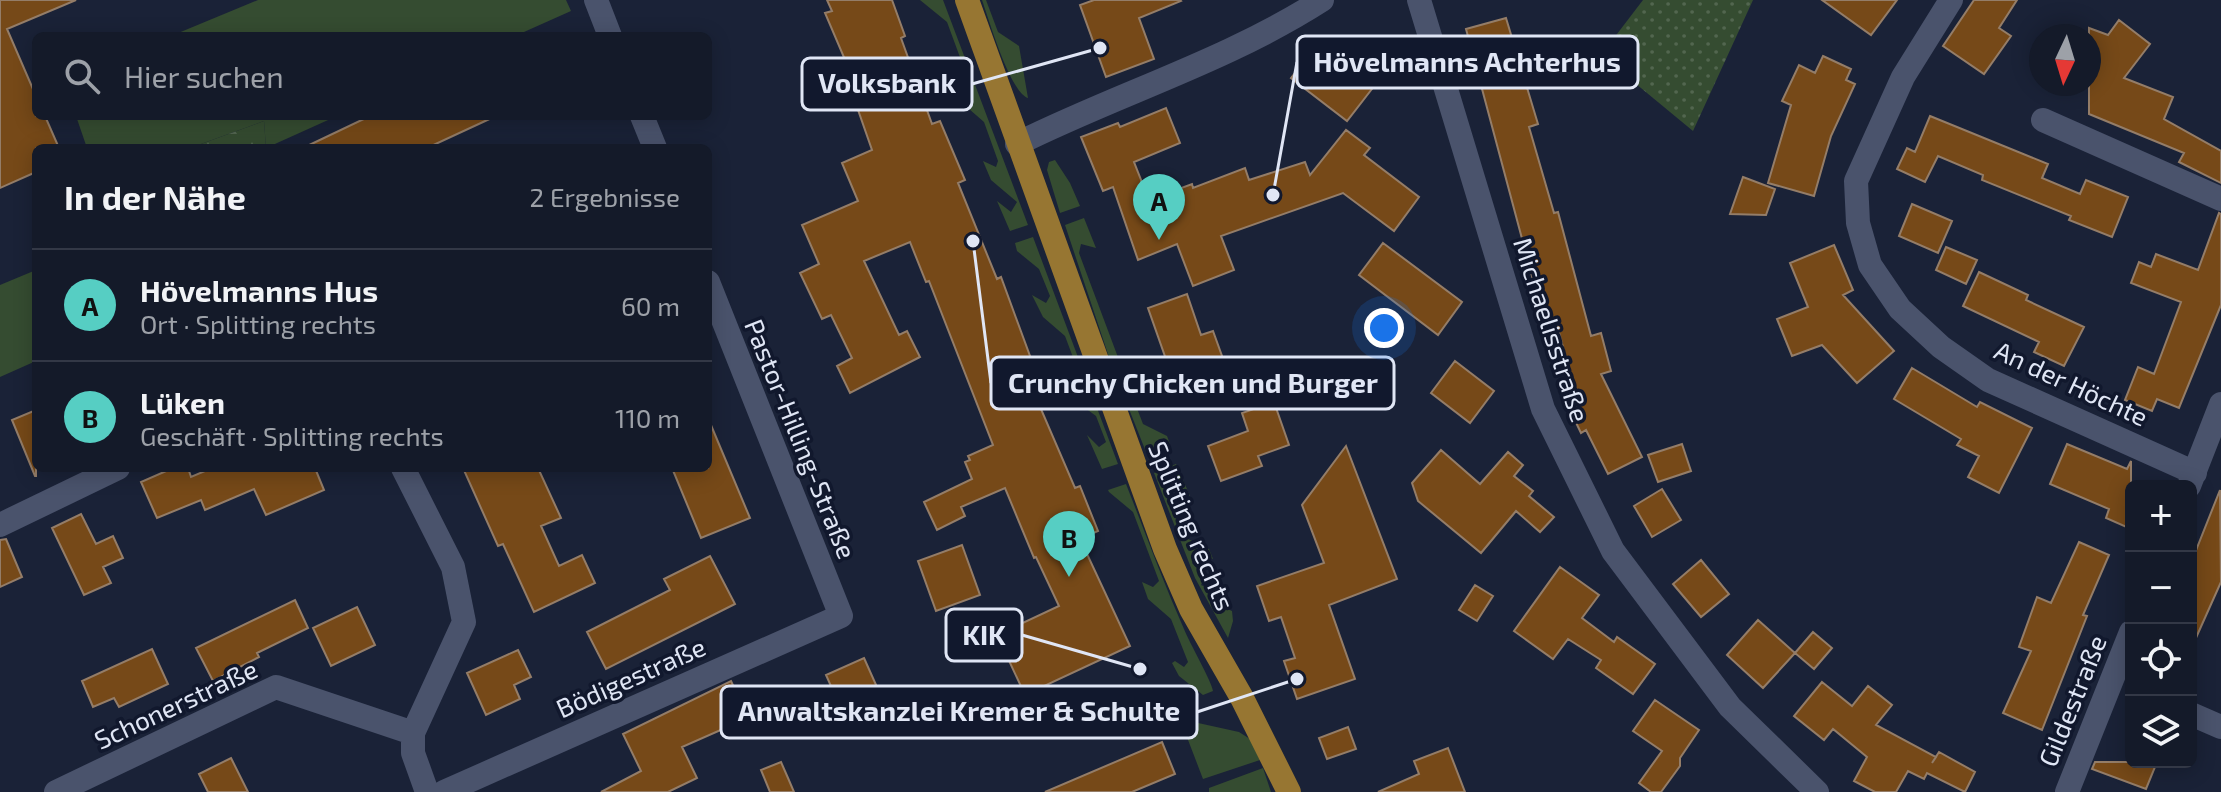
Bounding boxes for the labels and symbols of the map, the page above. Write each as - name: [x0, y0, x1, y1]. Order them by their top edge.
- north arrow: [2029, 24, 2101, 96]
- callout: Hövelmanns Achterhus: [1297, 36, 1638, 88]
- text: Hövelmanns Achterhus: [1313, 44, 1621, 78]
- callout: Volksbank: [802, 58, 972, 110]
- text: Volksbank: [818, 65, 956, 99]
- pin: A: [1133, 174, 1185, 240]
- street label: Michaelisstraße: [1508, 233, 1597, 426]
- your location: [1364, 308, 1404, 348]
- street label: Pastor-Hilling-Straße: [739, 314, 864, 563]
- street label: An der Höchte: [1990, 334, 2153, 432]
- callout: Crunchy Chicken und Burger: [991, 357, 1394, 409]
- text: Crunchy Chicken und Burger: [1008, 365, 1378, 399]
- street label: Splitting rechts: [1143, 436, 1242, 615]
- pin: B: [1043, 511, 1095, 577]
- callout: KIK: [946, 609, 1022, 661]
- text: KIK: [962, 617, 1006, 651]
- street label: Bödigestraße: [551, 630, 710, 723]
- street label: Gildestraße: [2031, 630, 2112, 771]
- street label: Schonerstraße: [89, 652, 262, 755]
- callout: Anwaltskanzlei Kremer & Schulte: [721, 686, 1197, 738]
- text: Anwaltskanzlei Kremer & Schulte: [738, 693, 1180, 727]

